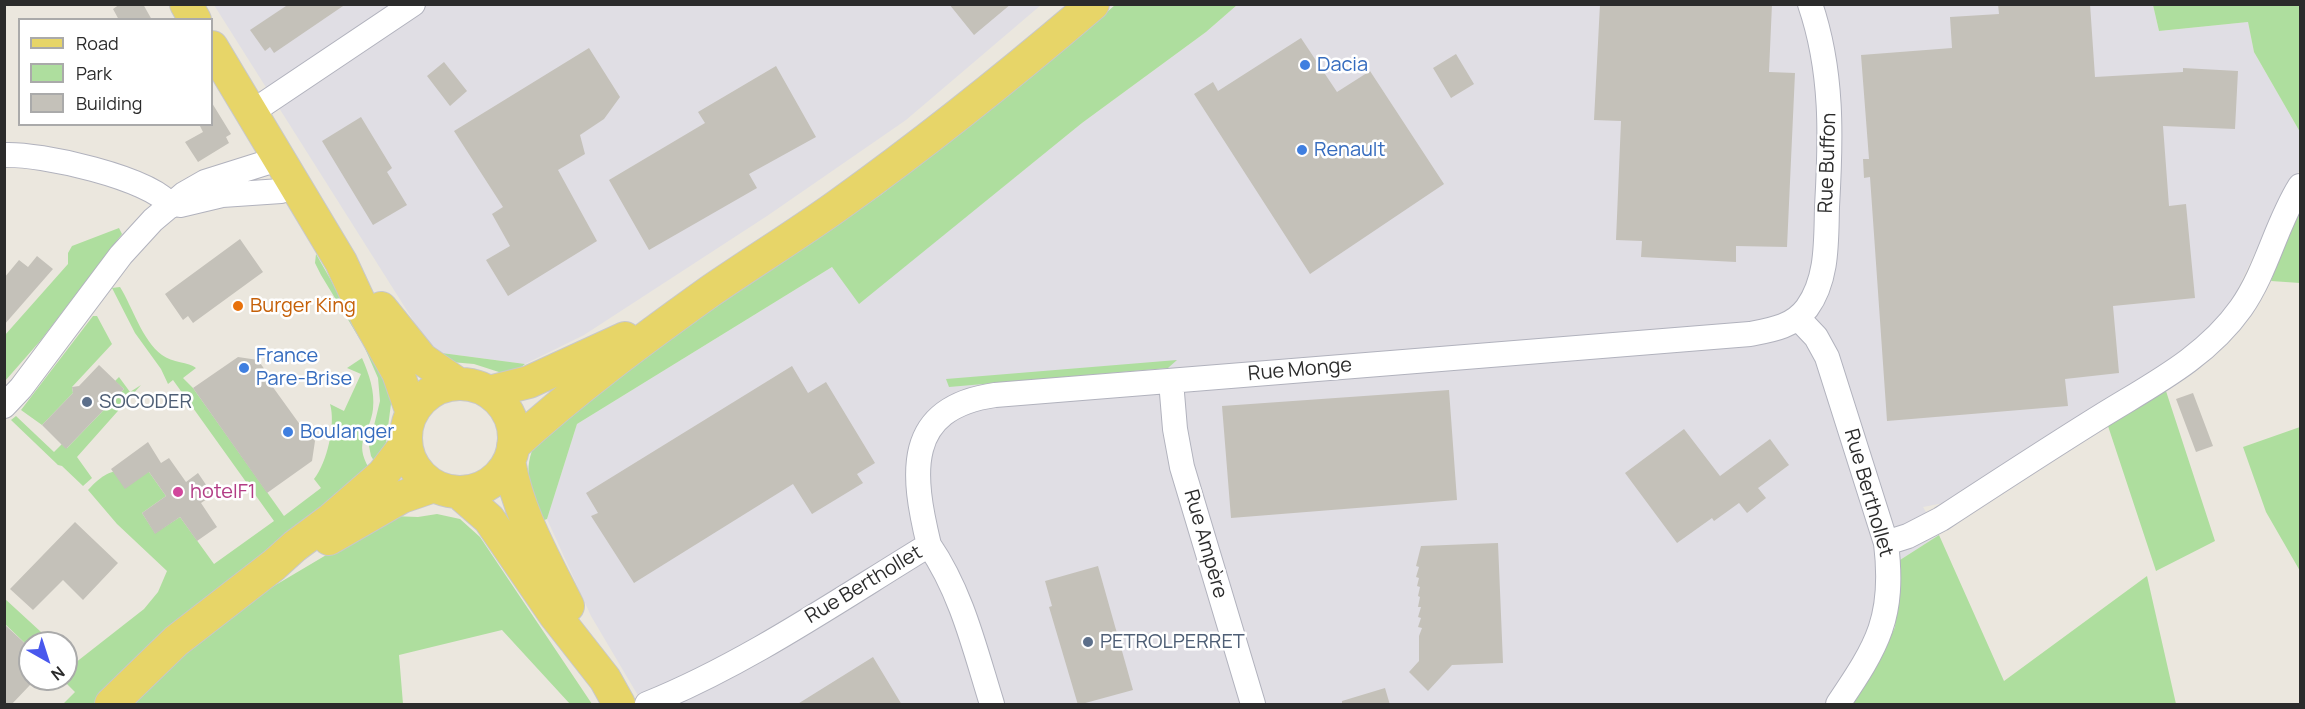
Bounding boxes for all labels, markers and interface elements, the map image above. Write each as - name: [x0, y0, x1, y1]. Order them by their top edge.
- legend: [18, 18, 213, 126]
- text: Road: [76, 31, 119, 55]
- place label: Dacia: [1317, 53, 1368, 77]
- marker: Dacia: [1298, 58, 1312, 72]
- text: Park: [76, 61, 112, 85]
- text: Building: [76, 91, 142, 115]
- street label: Rue Buffon: [1814, 112, 1842, 214]
- place label: Renault: [1314, 138, 1386, 162]
- marker: Renault: [1295, 143, 1309, 157]
- place label: Burger King: [250, 294, 356, 318]
- marker: Burger King: [231, 299, 245, 313]
- place label: France Pare-Brise: [256, 344, 352, 391]
- street label: Rue Monge: [1247, 354, 1353, 386]
- marker: France Pare-Brise: [237, 361, 251, 375]
- place label: SOCODER: [99, 390, 192, 414]
- marker: SOCODER: [80, 395, 94, 409]
- place label: Boulanger: [300, 420, 394, 444]
- marker: Boulanger: [281, 425, 295, 439]
- street label: Rue Berthollet: [1838, 426, 1898, 560]
- place label: hotelF1: [190, 480, 256, 504]
- marker: hotelF1: [171, 485, 185, 499]
- street label: Rue Ampère: [1178, 487, 1232, 601]
- street label: Rue Berthollet: [801, 541, 927, 629]
- place label: PETROLPERRET: [1100, 630, 1245, 654]
- north arrow: [18, 631, 78, 691]
- marker: PETROLPERRET: [1081, 635, 1095, 649]
- text: N: [47, 661, 69, 686]

